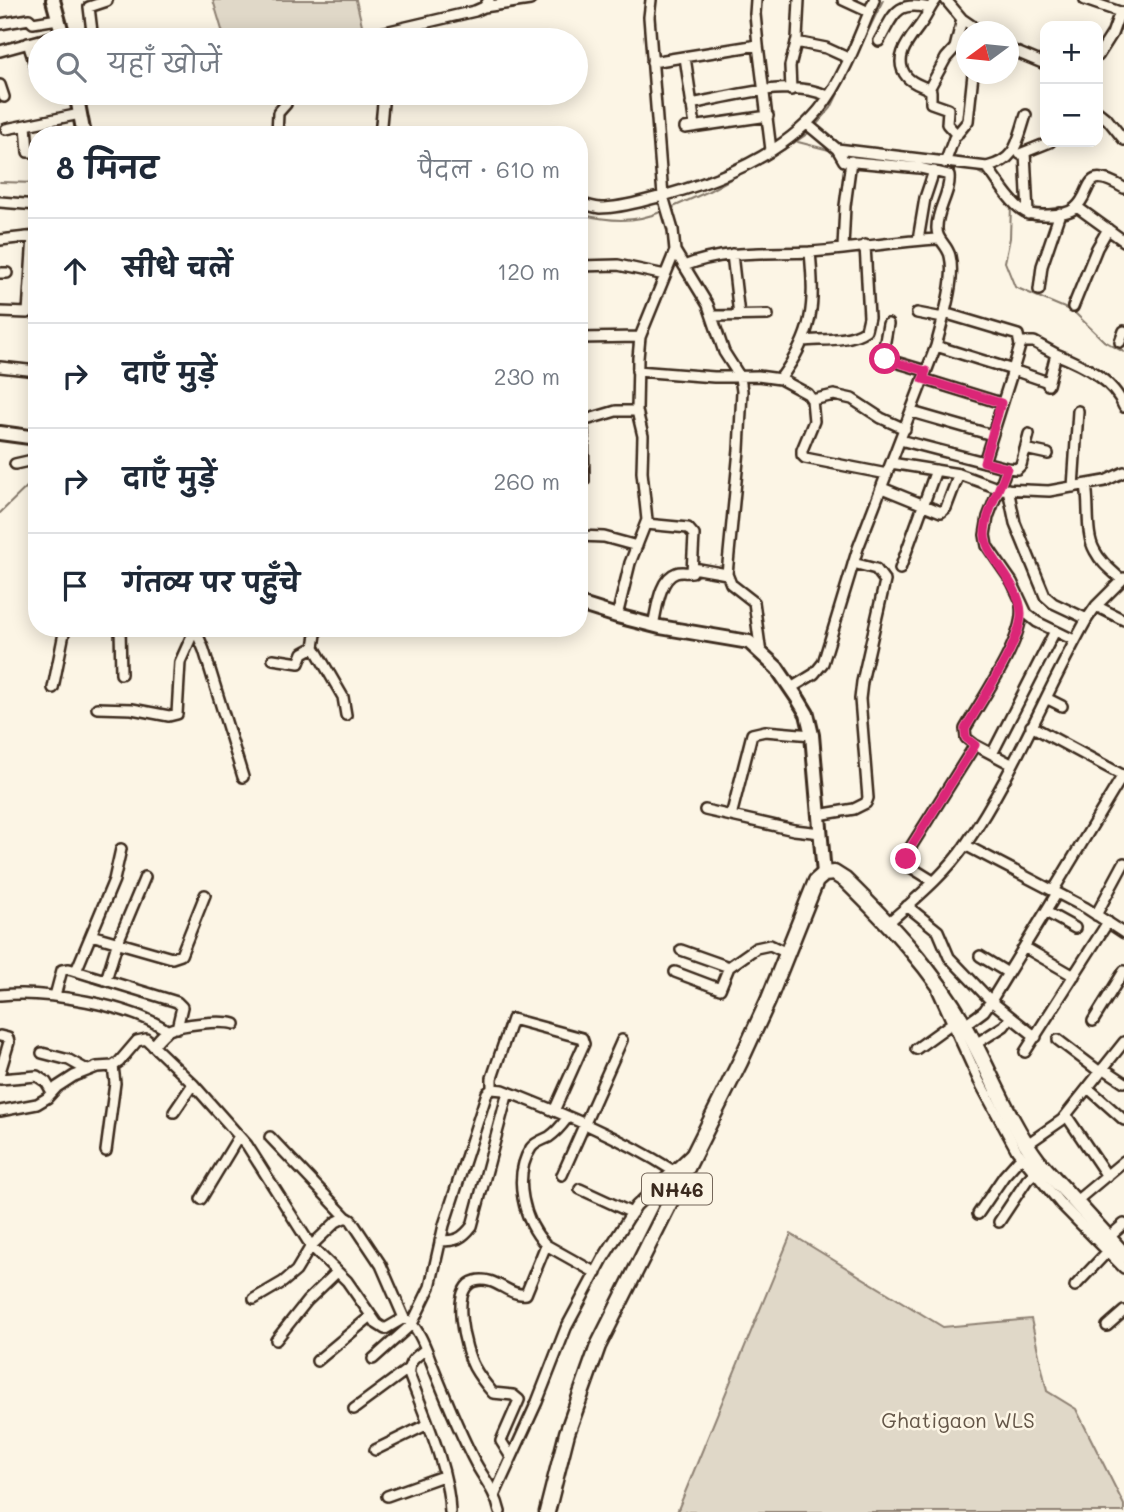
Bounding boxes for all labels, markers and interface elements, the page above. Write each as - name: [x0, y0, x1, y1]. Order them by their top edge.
- north arrow: [956, 21, 1019, 84]
- map controls: [1040, 21, 1103, 147]
- button: +: [1040, 21, 1103, 84]
- search box: [28, 28, 588, 105]
- text: यहाँ खोजें: [108, 46, 221, 80]
- icon: search: [52, 48, 90, 86]
- button: −: [1040, 84, 1103, 147]
- text: 8 मिनट: [56, 147, 158, 187]
- text: पैदल · 610 m: [418, 154, 560, 184]
- text: सीधे चलें: [123, 250, 232, 284]
- icon: ahead: [56, 252, 94, 290]
- text: 120 m: [497, 256, 560, 286]
- route start: [869, 343, 900, 374]
- text: दाएँ मुड़ें: [123, 355, 216, 389]
- icon: right: [56, 357, 94, 395]
- text: 230 m: [494, 361, 560, 391]
- text: दाएँ मुड़ें: [123, 460, 216, 494]
- icon: right: [56, 462, 94, 500]
- text: 260 m: [493, 466, 560, 496]
- text: गंतव्य पर पहुँचे: [123, 565, 300, 599]
- icon: arrive: [56, 567, 94, 605]
- route end: [890, 843, 921, 874]
- road number: NH46: [642, 1174, 712, 1204]
- park label: Ghatigaon WLS: [881, 1406, 1035, 1433]

